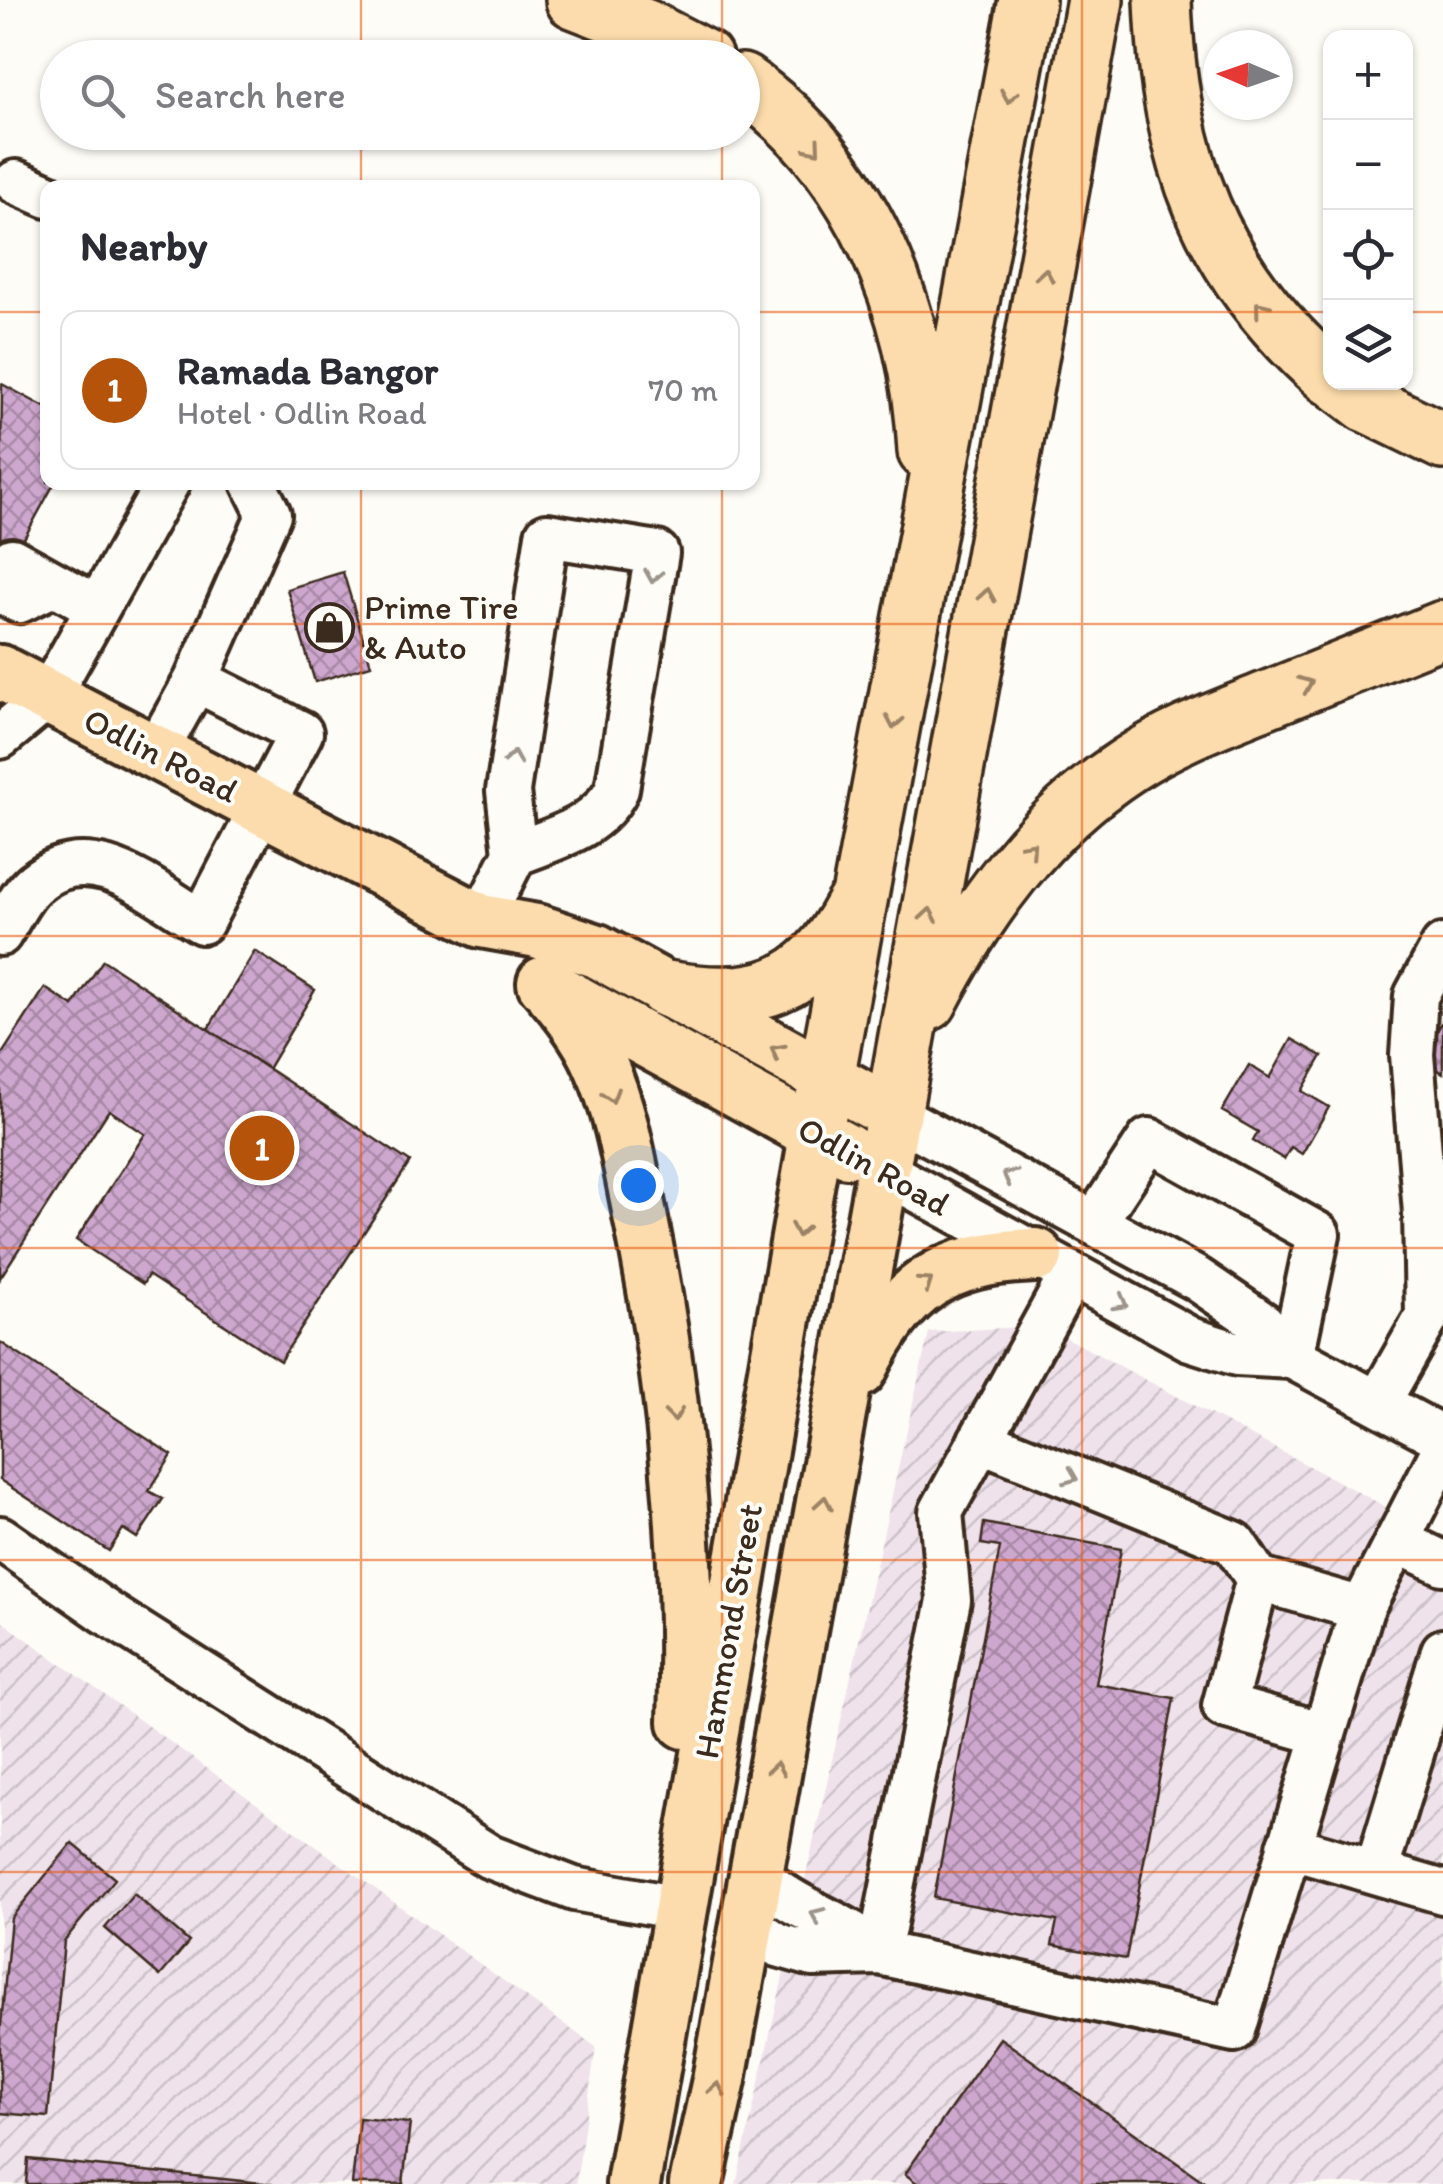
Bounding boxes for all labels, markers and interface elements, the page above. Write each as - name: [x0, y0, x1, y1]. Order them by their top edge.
- north arrow: [1203, 30, 1293, 120]
- map controls: [1323, 30, 1413, 390]
- button: +: [1323, 30, 1413, 120]
- search box: [40, 40, 760, 150]
- icon: search: [75, 68, 130, 123]
- text: Search here: [155, 72, 346, 118]
- one-way arrow: [999, 88, 1020, 104]
- button: −: [1323, 120, 1413, 210]
- one-way arrow: [802, 136, 820, 154]
- button: locate: [1323, 210, 1413, 300]
- text: Nearby: [80, 220, 207, 271]
- one-way arrow: [1034, 267, 1055, 284]
- button: layers: [1323, 300, 1413, 390]
- one-way arrow: [1255, 302, 1273, 320]
- text: Ramada Bangor: [177, 348, 438, 394]
- text: 1: [107, 371, 122, 409]
- text: 70 m: [648, 371, 718, 409]
- text: Hotel · Odlin Road: [177, 394, 427, 432]
- one-way arrow: [643, 568, 664, 584]
- place label: Prime Tire & Auto: [364, 586, 519, 668]
- one-way arrow: [976, 587, 997, 603]
- shop icon: Prime Tire & Auto: [303, 601, 355, 653]
- one-way arrow: [1296, 675, 1314, 695]
- street label: Odlin Road: [77, 698, 245, 812]
- one-way arrow: [884, 713, 905, 730]
- one-way arrow: [502, 750, 523, 766]
- one-way arrow: [1019, 841, 1037, 860]
- one-way arrow: [918, 907, 939, 923]
- one-way arrow: [770, 1043, 788, 1063]
- one-way arrow: [599, 1087, 620, 1104]
- street label: Odlin Road: [791, 1107, 957, 1225]
- pin: 1: [230, 1110, 294, 1186]
- your location: [613, 1160, 664, 1211]
- one-way arrow: [1002, 1169, 1020, 1189]
- one-way arrow: [789, 1222, 810, 1238]
- one-way arrow: [915, 1277, 934, 1295]
- one-way arrow: [1111, 1290, 1129, 1310]
- one-way arrow: [662, 1406, 683, 1423]
- one-way arrow: [1061, 1465, 1078, 1485]
- one-way arrow: [813, 1495, 834, 1512]
- street label: Hammond Street: [685, 1500, 771, 1762]
- one-way arrow: [765, 1761, 786, 1778]
- one-way arrow: [809, 1907, 827, 1927]
- one-way arrow: [706, 2081, 727, 2098]

